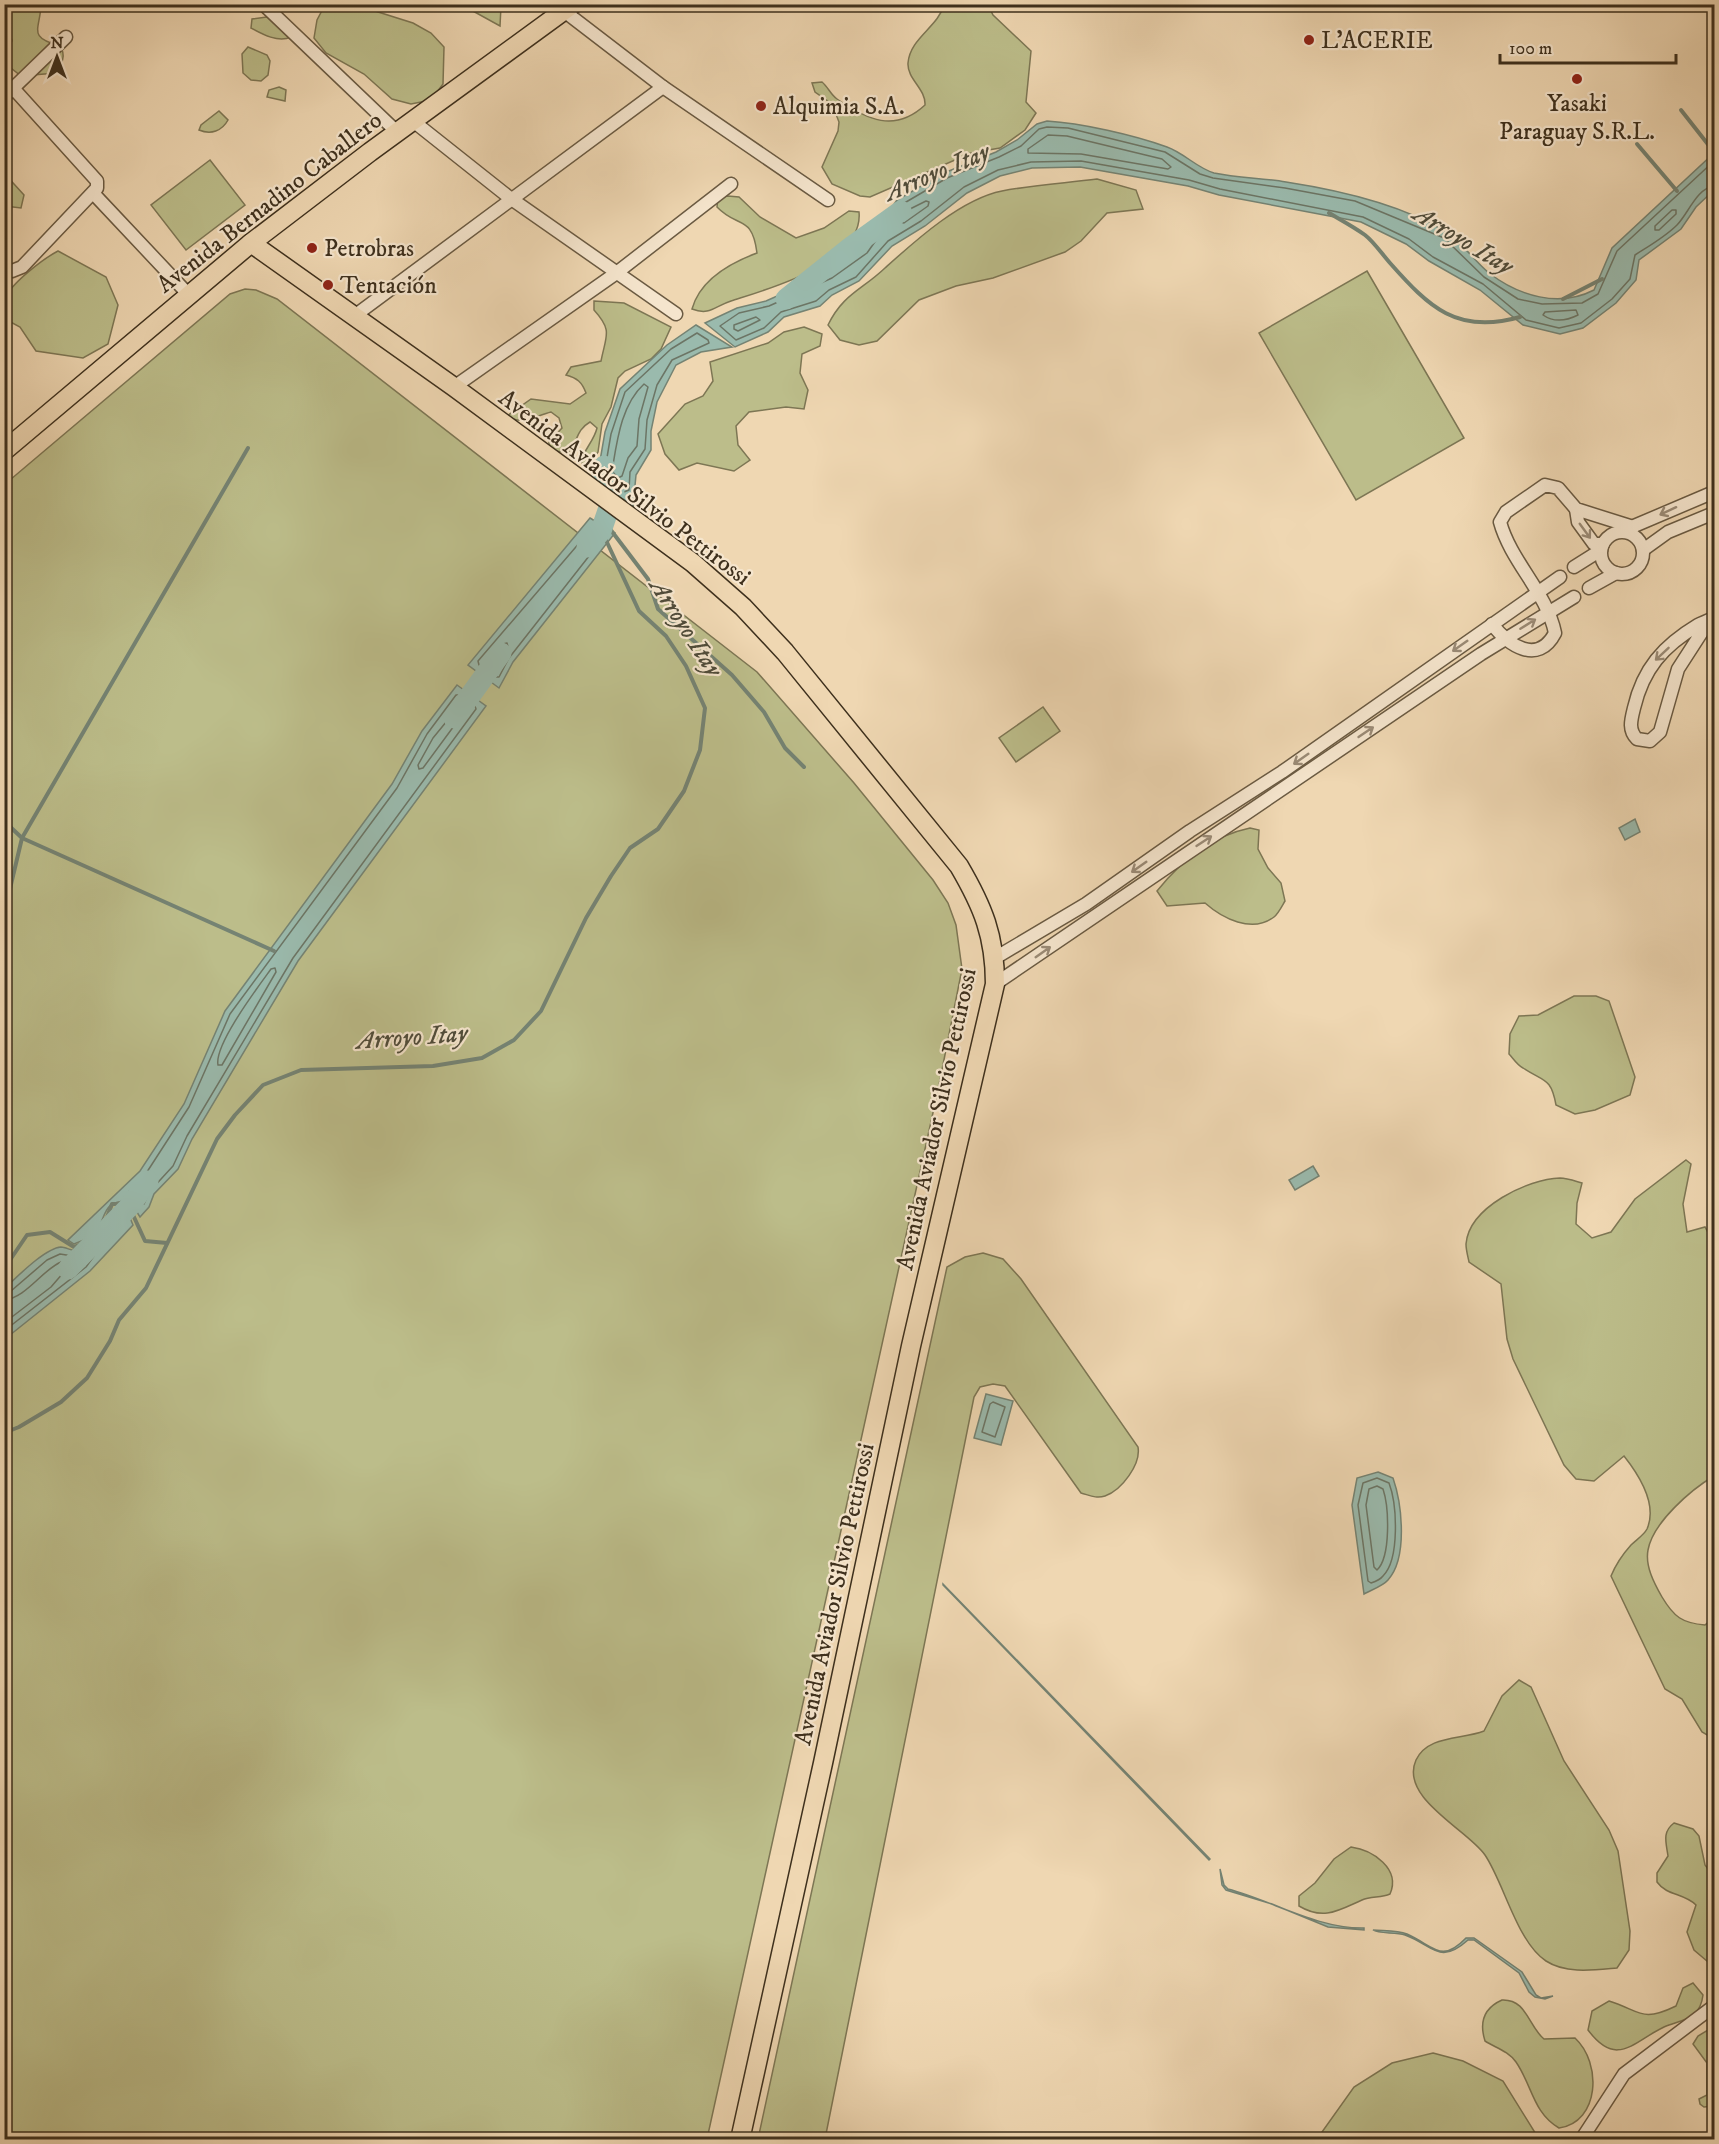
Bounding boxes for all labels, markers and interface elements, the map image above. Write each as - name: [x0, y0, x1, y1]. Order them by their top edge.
- place label: L'ACERIE: [1321, 26, 1433, 56]
- north arrow: [27, 27, 87, 87]
- scale bar: [1500, 27, 1676, 65]
- text: N: [50, 33, 64, 53]
- marker: L'ACERIE: [1302, 33, 1316, 47]
- text: 100 m: [1509, 38, 1552, 60]
- marker: Yasaki Paraguay S.R.L.: [1570, 72, 1584, 86]
- place label: Yasaki Paraguay S.R.L.: [1499, 89, 1655, 147]
- place label: Alquimia S.A.: [773, 92, 905, 122]
- marker: Alquimia S.A.: [754, 99, 768, 113]
- street label: Avenida Bernadino Caballero: [151, 105, 388, 300]
- water label: Arroyo Itay: [877, 135, 997, 210]
- water label: Arroyo Itay: [1405, 196, 1521, 284]
- place label: Petrobras: [324, 234, 414, 264]
- marker: Petrobras: [305, 241, 319, 255]
- place label: Tentación: [340, 271, 437, 301]
- marker: Tentación: [321, 278, 335, 292]
- street label: Avenida Aviador Silvio Pettirossi: [492, 383, 756, 592]
- one-way arrow: [1659, 506, 1677, 517]
- one-way arrow: [1578, 523, 1591, 539]
- water label: Arroyo Itay: [640, 570, 731, 685]
- one-way arrow: [1519, 618, 1536, 630]
- one-way arrow: [1453, 640, 1469, 652]
- one-way arrow: [1654, 647, 1669, 661]
- one-way arrow: [1357, 726, 1373, 738]
- one-way arrow: [1293, 753, 1309, 765]
- one-way arrow: [1195, 835, 1212, 847]
- one-way arrow: [1131, 861, 1147, 873]
- one-way arrow: [1035, 946, 1051, 958]
- street label: Avenida Aviador Silvio Pettirossi: [890, 965, 984, 1273]
- water label: Arroyo Itay: [353, 1017, 470, 1058]
- street label: Avenida Aviador Silvio Pettirossi: [788, 1440, 882, 1748]

